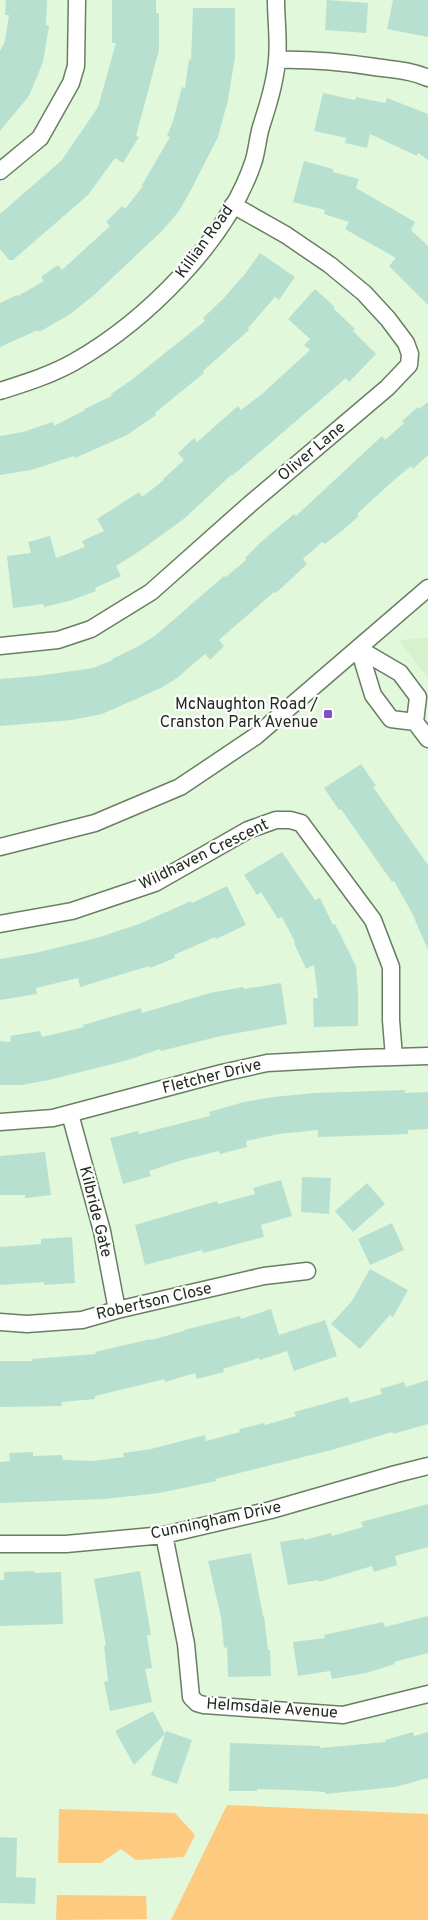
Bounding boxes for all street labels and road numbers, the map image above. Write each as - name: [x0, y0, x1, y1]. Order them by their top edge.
- street label: Killian Road: [172, 202, 238, 282]
- street label: Oliver Lane: [274, 418, 350, 486]
- street label: Wildhaven Crescent: [136, 815, 272, 895]
- street label: Fletcher Drive: [160, 1055, 264, 1099]
- street label: Kilbride Gate: [74, 1164, 116, 1260]
- street label: Robertson Close: [94, 1279, 214, 1325]
- street label: Cunningham Drive: [149, 1497, 283, 1545]
- street label: Helmsdale Avenue: [206, 1694, 338, 1724]

